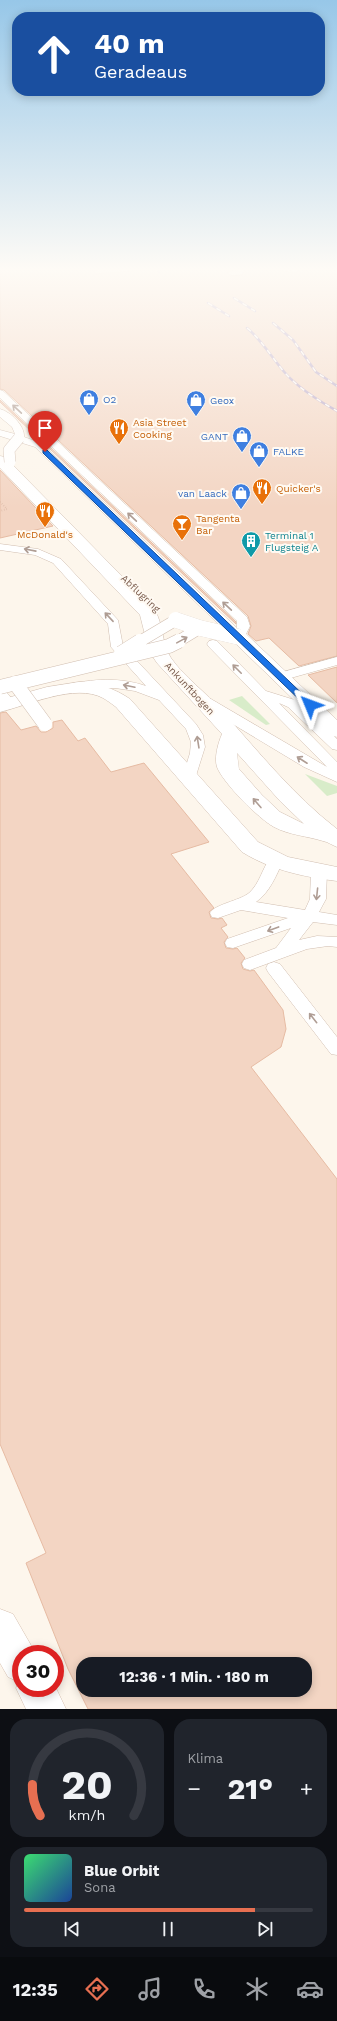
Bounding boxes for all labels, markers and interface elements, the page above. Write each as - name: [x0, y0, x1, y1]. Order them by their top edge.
- text: 40 m: [94, 27, 164, 60]
- icon: ahead: [28, 28, 80, 80]
- text: Geradeaus: [94, 61, 187, 82]
- shop icon: O2: [78, 388, 100, 416]
- shop icon: Geox: [185, 389, 207, 417]
- place label: O2: [103, 394, 116, 405]
- place label: Geox: [210, 395, 234, 406]
- one-way arrow: [12, 404, 22, 414]
- pin: [28, 411, 62, 452]
- icon: arrive: [34, 417, 56, 439]
- restaurant icon: Asia Street Cooking: [108, 417, 130, 445]
- place label: Asia Street Cooking: [133, 417, 187, 440]
- shop icon: GANT: [231, 425, 253, 453]
- place label: GANT: [201, 431, 228, 442]
- shop icon: FALKE: [248, 440, 270, 468]
- place label: FALKE: [273, 446, 304, 457]
- restaurant icon: Quicker's: [251, 477, 273, 505]
- shop icon: van Laack: [230, 482, 252, 510]
- place label: Quicker's: [276, 483, 321, 494]
- place label: van Laack: [178, 488, 227, 499]
- restaurant icon: McDonald's: [34, 500, 56, 528]
- one-way arrow: [128, 513, 138, 522]
- bar icon: Tangenta Bar: [171, 513, 193, 541]
- place label: Tangenta Bar: [196, 513, 240, 536]
- place label: McDonald's: [17, 529, 73, 540]
- building icon: Terminal 1 Flugsteig A: [240, 530, 262, 558]
- place label: Terminal 1 Flugsteig A: [265, 530, 319, 553]
- one-way arrow: [24, 546, 37, 554]
- street label: Abflugring: [119, 572, 163, 615]
- one-way arrow: [223, 602, 233, 611]
- one-way arrow: [104, 612, 114, 622]
- one-way arrow: [176, 636, 188, 643]
- street label: Ankunftbogen: [162, 660, 217, 717]
- one-way arrow: [232, 664, 242, 674]
- one-way arrow: [123, 682, 136, 690]
- position arrow: [289, 684, 331, 726]
- one-way arrow: [193, 736, 201, 749]
- one-way arrow: [297, 756, 308, 764]
- one-way arrow: [253, 798, 262, 809]
- one-way arrow: [314, 887, 321, 900]
- one-way arrow: [268, 925, 280, 933]
- one-way arrow: [309, 1013, 317, 1024]
- speed limit sign: 30: [12, 1645, 64, 1697]
- text: 12:36 · 1 Min. · 180 m: [119, 1668, 269, 1686]
- text: Klima: [188, 1751, 223, 1766]
- text: 20: [61, 1760, 113, 1809]
- text: 21°: [227, 1771, 273, 1806]
- text: −: [188, 1776, 201, 1801]
- text: +: [300, 1776, 313, 1801]
- text: km/h: [68, 1807, 105, 1823]
- text: Blue Orbit: [84, 1862, 159, 1880]
- text: Sona: [84, 1880, 116, 1895]
- icon: previous: [61, 1918, 83, 1940]
- icon: pause: [157, 1918, 179, 1940]
- icon: next: [254, 1918, 276, 1940]
- icon: directions: [83, 1975, 111, 2003]
- icon: music: [136, 1975, 164, 2003]
- icon: phone: [190, 1975, 218, 2003]
- icon: climate: [243, 1975, 271, 2003]
- icon: car: [296, 1975, 324, 2003]
- text: 12:35: [13, 1979, 58, 2000]

